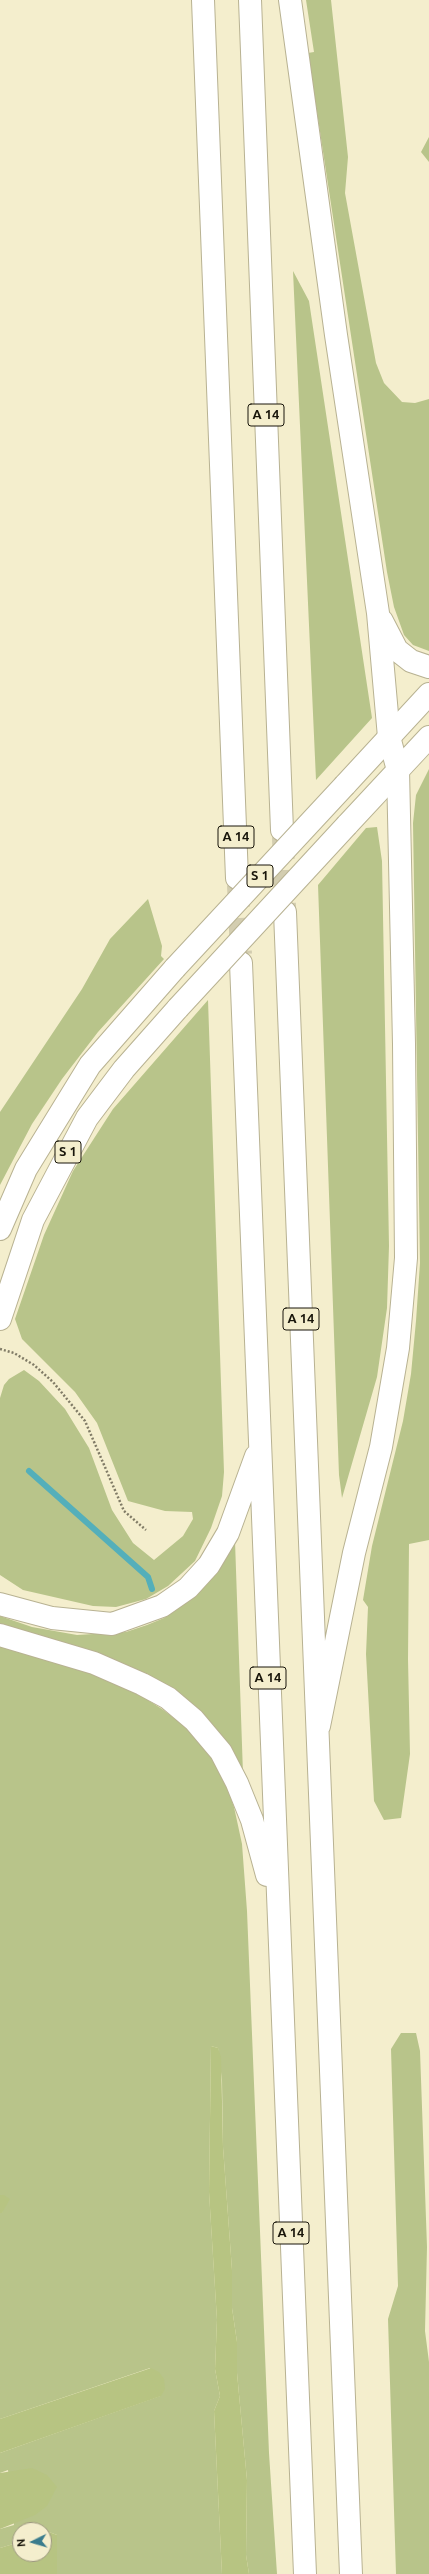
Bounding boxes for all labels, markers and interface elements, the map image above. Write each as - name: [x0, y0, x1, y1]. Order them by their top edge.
- road number: A 14: [248, 404, 284, 426]
- road number: A 14: [218, 826, 254, 848]
- road number: S 1: [247, 865, 273, 887]
- road number: S 1: [55, 1141, 81, 1163]
- road number: A 14: [283, 1308, 319, 1330]
- road number: A 14: [250, 1667, 286, 1689]
- road number: A 14: [273, 2222, 309, 2244]
- north arrow: [12, 2522, 52, 2562]
- text: N: [15, 2538, 27, 2548]

